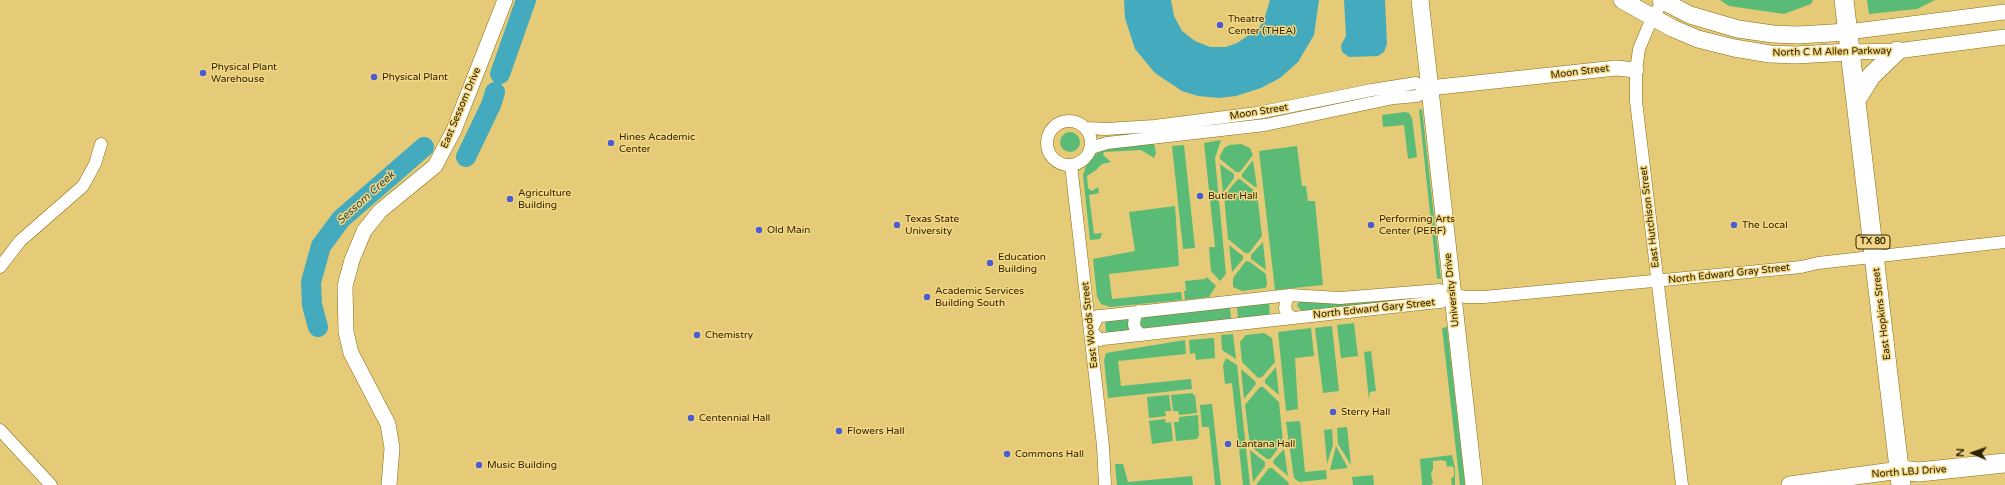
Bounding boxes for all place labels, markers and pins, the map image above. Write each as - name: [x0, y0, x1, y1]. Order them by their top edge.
- place label: Theatre Center (THEA): [1228, 13, 1296, 36]
- marker: Theatre Center (THEA): [1215, 20, 1225, 30]
- place label: Physical Plant Warehouse: [211, 61, 277, 84]
- marker: Physical Plant Warehouse: [198, 68, 208, 78]
- place label: Physical Plant: [382, 71, 448, 83]
- marker: Physical Plant: [369, 72, 379, 82]
- place label: Hines Academic Center: [619, 131, 695, 154]
- marker: Hines Academic Center: [606, 138, 616, 148]
- place label: Agriculture Building: [518, 187, 571, 210]
- place label: Butler Hall: [1208, 190, 1257, 202]
- marker: Butler Hall: [1195, 191, 1205, 201]
- marker: Agriculture Building: [505, 194, 515, 204]
- place label: Texas State University: [905, 213, 959, 236]
- place label: Performing Arts Center (PERF): [1379, 213, 1455, 236]
- place label: The Local: [1742, 219, 1788, 231]
- marker: Texas State University: [892, 220, 902, 230]
- marker: Performing Arts Center (PERF): [1366, 220, 1376, 230]
- marker: The Local: [1729, 220, 1739, 230]
- place label: Old Main: [767, 224, 810, 236]
- marker: Old Main: [754, 225, 764, 235]
- place label: Education Building: [998, 251, 1046, 274]
- marker: Education Building: [985, 258, 995, 268]
- place label: Academic Services Building South: [935, 285, 1024, 308]
- marker: Academic Services Building South: [922, 292, 932, 302]
- place label: Chemistry: [705, 329, 753, 341]
- marker: Chemistry: [692, 330, 702, 340]
- place label: Sterry Hall: [1341, 406, 1390, 418]
- marker: Sterry Hall: [1328, 407, 1338, 417]
- place label: Centennial Hall: [699, 412, 770, 424]
- marker: Centennial Hall: [686, 413, 696, 423]
- place label: Flowers Hall: [847, 425, 904, 437]
- marker: Flowers Hall: [834, 426, 844, 436]
- place label: Lantana Hall: [1236, 438, 1295, 450]
- marker: Lantana Hall: [1223, 439, 1233, 449]
- place label: Commons Hall: [1015, 448, 1084, 460]
- marker: Commons Hall: [1002, 449, 1012, 459]
- place label: Music Building: [487, 459, 557, 471]
- marker: Music Building: [474, 460, 484, 470]

